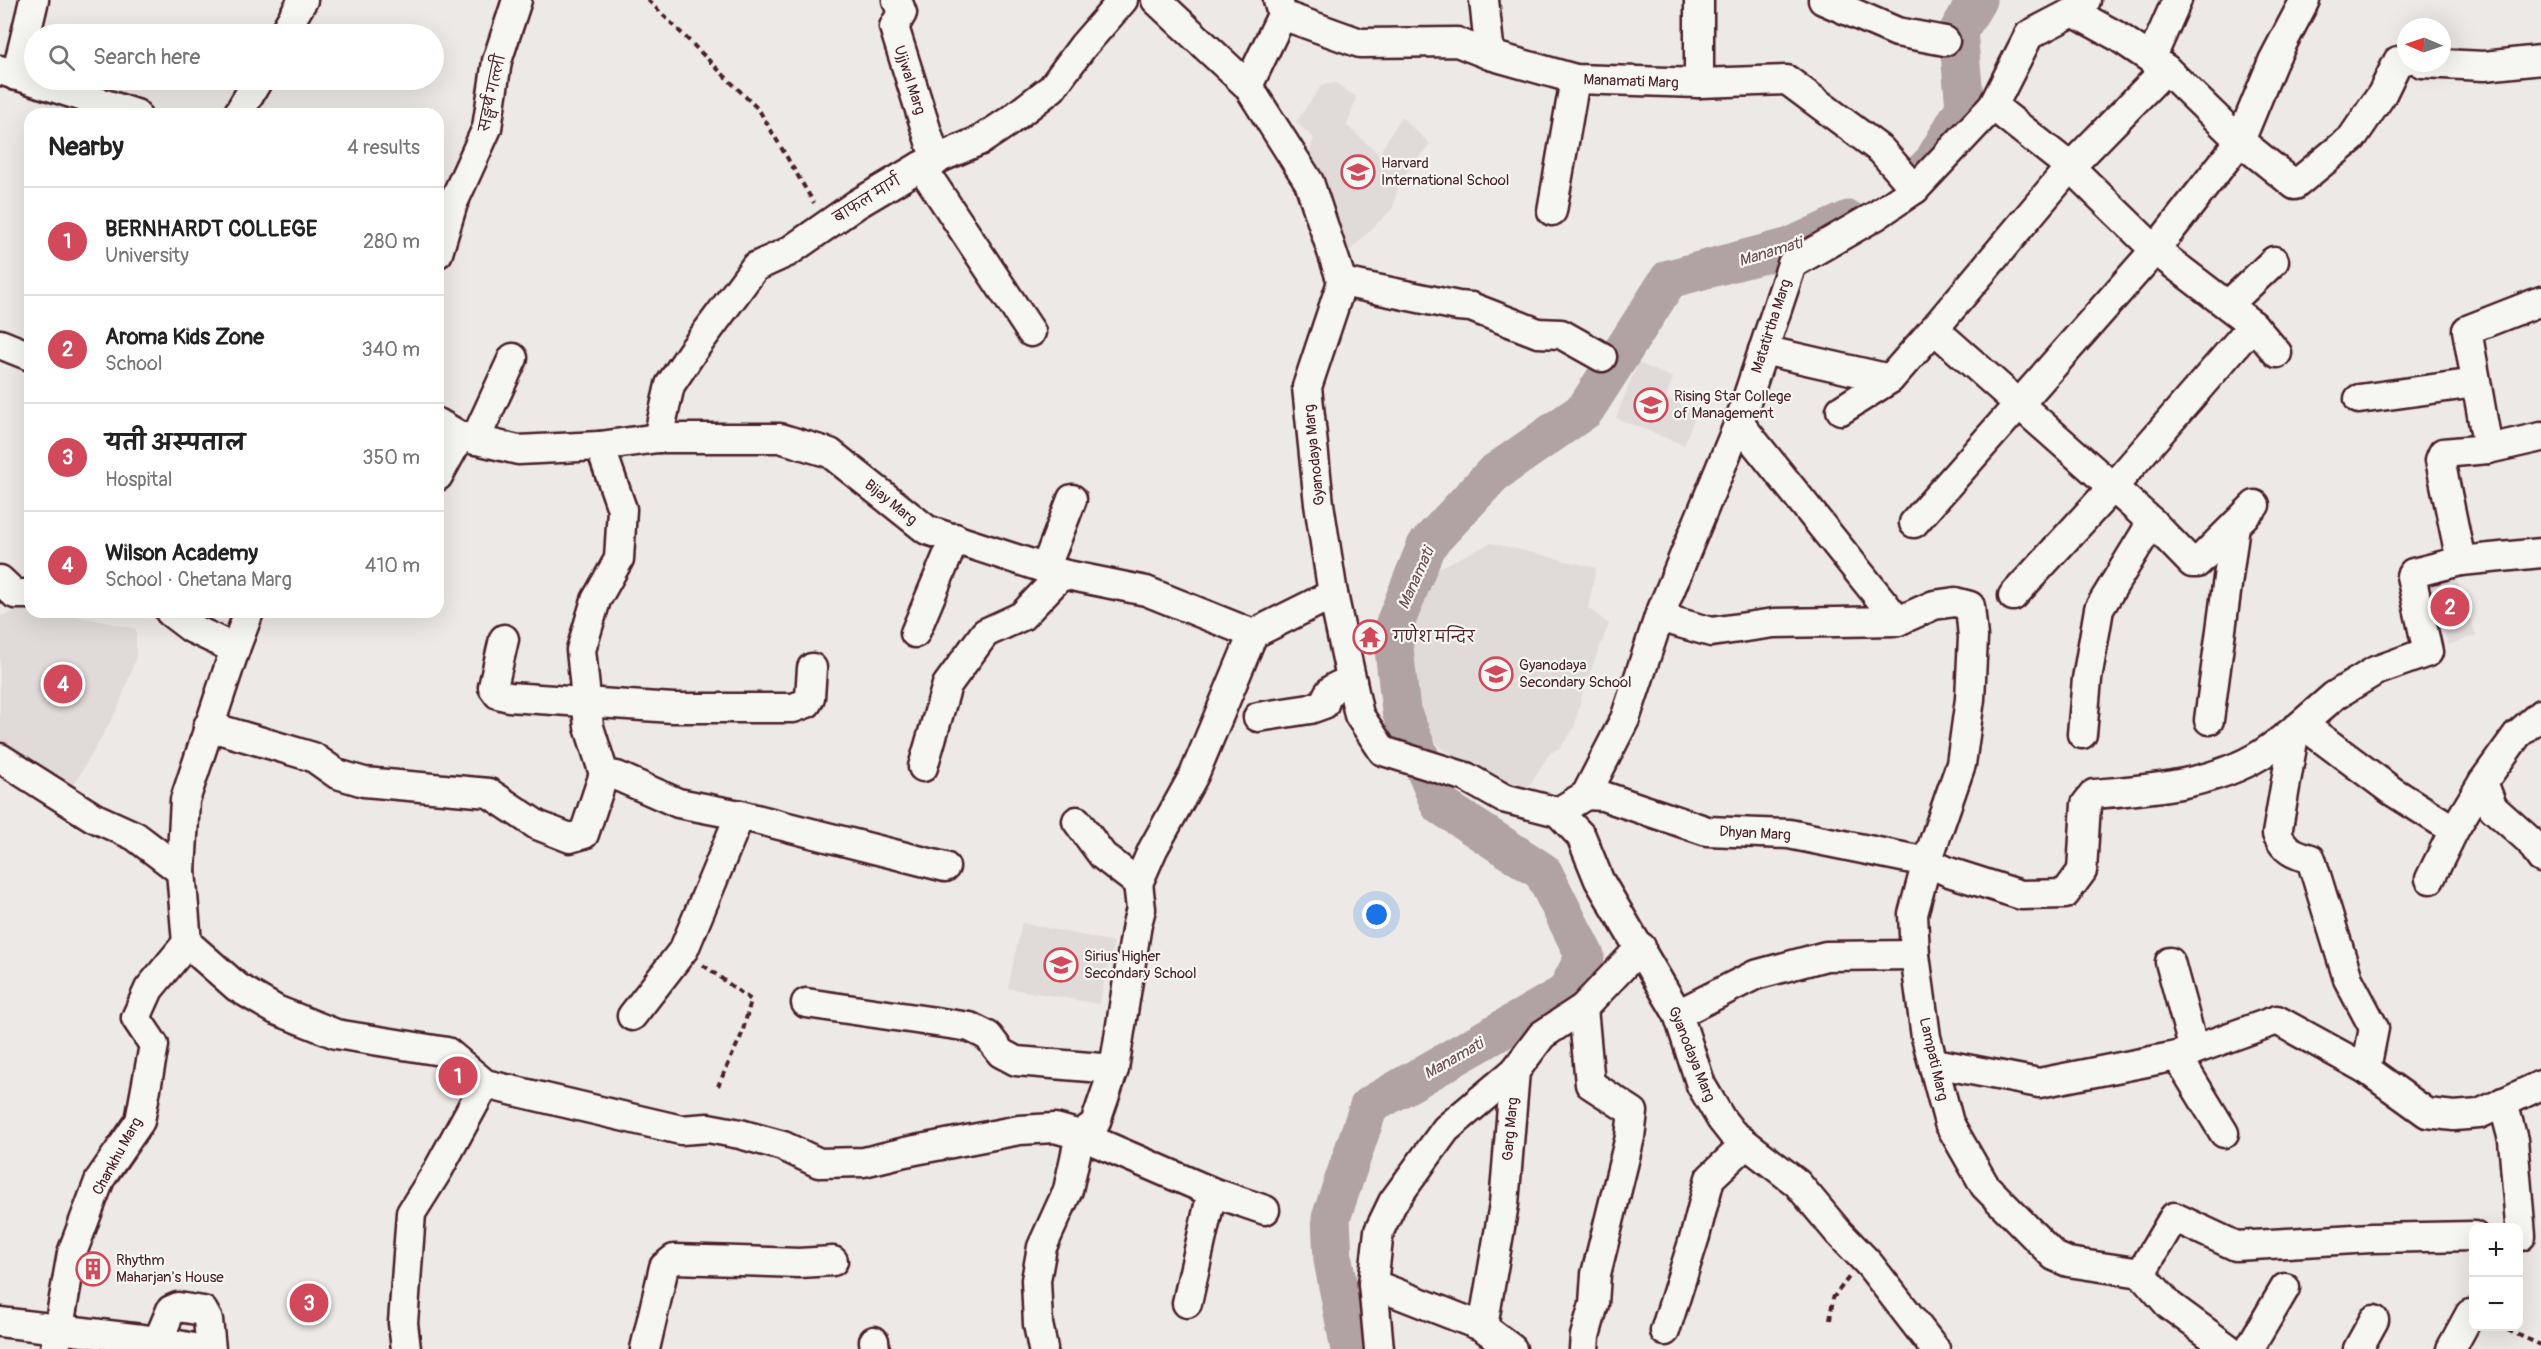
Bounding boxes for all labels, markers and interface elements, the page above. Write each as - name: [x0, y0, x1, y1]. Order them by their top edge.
- north arrow: [2397, 18, 2451, 72]
- search box: [24, 24, 444, 90]
- icon: search: [45, 41, 78, 74]
- text: Search here: [93, 43, 200, 71]
- street label: Ujjwal Marg: [889, 43, 930, 117]
- street label: सङ्घर्ष गल्ली: [472, 51, 511, 135]
- street label: Manamati Marg: [1583, 70, 1679, 93]
- text: Nearby: [48, 131, 124, 163]
- text: 4 results: [347, 135, 420, 160]
- school or university icon: Harvard International School: [1340, 154, 1376, 190]
- place label: Harvard International School: [1381, 154, 1509, 190]
- street label: बाफल मार्ग: [828, 168, 905, 228]
- text: BERNHARDT COLLEGE: [105, 215, 317, 243]
- text: 1: [64, 229, 71, 254]
- text: 280 m: [363, 229, 420, 254]
- water label: Manamati: [1736, 232, 1807, 271]
- text: University: [105, 243, 189, 268]
- street label: Matatirtha Marg: [1747, 277, 1796, 376]
- text: Aroma Kids Zone: [105, 323, 264, 351]
- text: 2: [62, 337, 73, 362]
- text: 340 m: [361, 337, 420, 362]
- text: School: [105, 351, 162, 376]
- school or university icon: Rising Star College of Management: [1633, 387, 1669, 423]
- place label: Rising Star College of Management: [1674, 387, 1792, 423]
- street label: Gyanodaya Marg: [1300, 404, 1329, 506]
- text: यती अस्पताल: [105, 429, 245, 457]
- text: 3: [62, 445, 73, 470]
- text: 350 m: [362, 445, 420, 470]
- text: Hospital: [105, 467, 172, 492]
- street label: Bijay Marg: [861, 475, 921, 529]
- text: Wilson Academy: [105, 539, 258, 567]
- water label: Manamati: [1393, 542, 1439, 612]
- text: 4: [62, 553, 73, 578]
- text: 410 m: [365, 553, 420, 578]
- text: School · Chetana Marg: [105, 567, 292, 592]
- pin: 2: [2430, 584, 2470, 630]
- temple icon: गणेश मन्दिर: [1352, 619, 1388, 655]
- place label: गणेश मन्दिर: [1392, 623, 1475, 647]
- school or university icon: Gyanodaya Secondary School: [1478, 656, 1514, 692]
- place label: Gyanodaya Secondary School: [1519, 656, 1632, 692]
- pin: 4: [44, 662, 82, 706]
- street label: Dhyan Marg: [1719, 822, 1791, 845]
- your location: [1362, 900, 1391, 929]
- school or university icon: Sirius Higher Secondary School: [1043, 947, 1079, 983]
- place label: Sirius Higher Secondary School: [1084, 947, 1197, 983]
- street label: Gyanodaya Marg: [1664, 1004, 1719, 1105]
- street label: Lampati Marg: [1915, 1016, 1952, 1103]
- water label: Manamati: [1420, 1033, 1489, 1084]
- pin: 1: [438, 1054, 478, 1098]
- street label: Garg Marg: [1498, 1096, 1523, 1162]
- street label: Chankhu Marg: [88, 1114, 147, 1198]
- map controls: [2469, 1223, 2523, 1331]
- button: +: [2469, 1223, 2523, 1277]
- building icon: Rhythm Maharjan's House: [75, 1251, 111, 1287]
- place label: Rhythm Maharjan's House: [116, 1251, 224, 1287]
- button: −: [2469, 1277, 2523, 1331]
- pin: 3: [290, 1280, 328, 1326]

